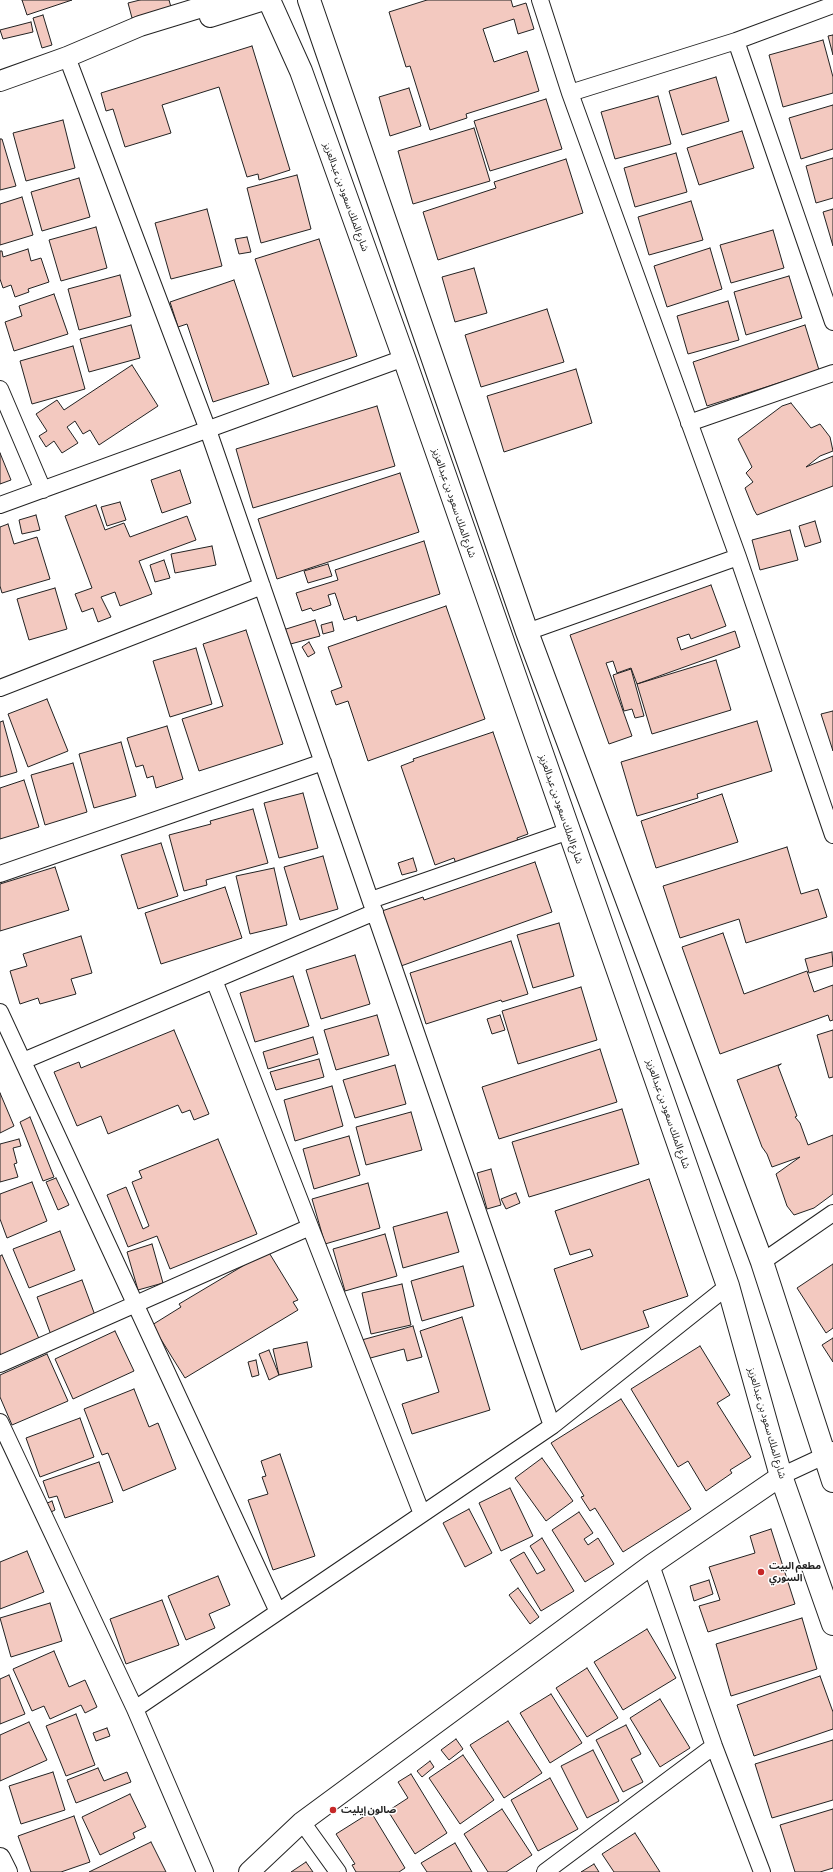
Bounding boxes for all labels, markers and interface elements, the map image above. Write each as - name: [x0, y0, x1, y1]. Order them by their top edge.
- street label: شارع الملك سعود بن عبدالعزيز: [321, 141, 371, 253]
- street label: شارع الملك سعود بن عبدالعزيز: [430, 447, 478, 559]
- street label: شارع الملك سعود بن عبدالعزيز: [537, 753, 585, 865]
- street label: شارع الملك سعود بن عبدالعزيز: [644, 1058, 692, 1170]
- street label: شارع الملك سعود بن عبدالعزيز: [745, 1366, 789, 1480]
- place label: مطعم البيت السوري: [769, 1560, 821, 1584]
- marker: مطعم البيت السوري: [756, 1567, 766, 1577]
- place label: صالون إيليت: [341, 1804, 396, 1816]
- marker: صالون إيليت: [328, 1805, 338, 1815]

